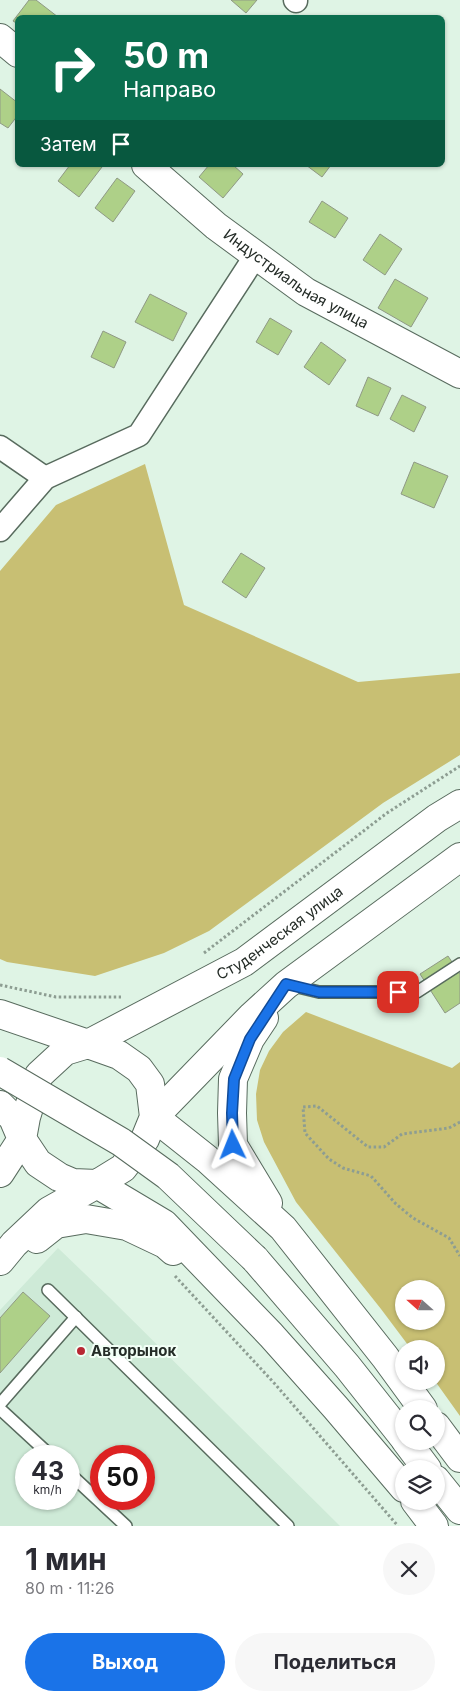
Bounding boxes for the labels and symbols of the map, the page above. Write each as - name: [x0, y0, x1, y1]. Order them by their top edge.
- street label: Индустриальная улица: [220, 225, 372, 333]
- street label: Студенческая улица: [213, 882, 347, 984]
- pin: [377, 971, 419, 1013]
- position arrow: [206, 1118, 258, 1170]
- north arrow: [395, 1280, 445, 1330]
- place label: Авторынок: [91, 1341, 176, 1360]
- marker: Авторынок: [75, 1345, 87, 1357]
- speed limit sign: 50: [90, 1445, 155, 1510]

